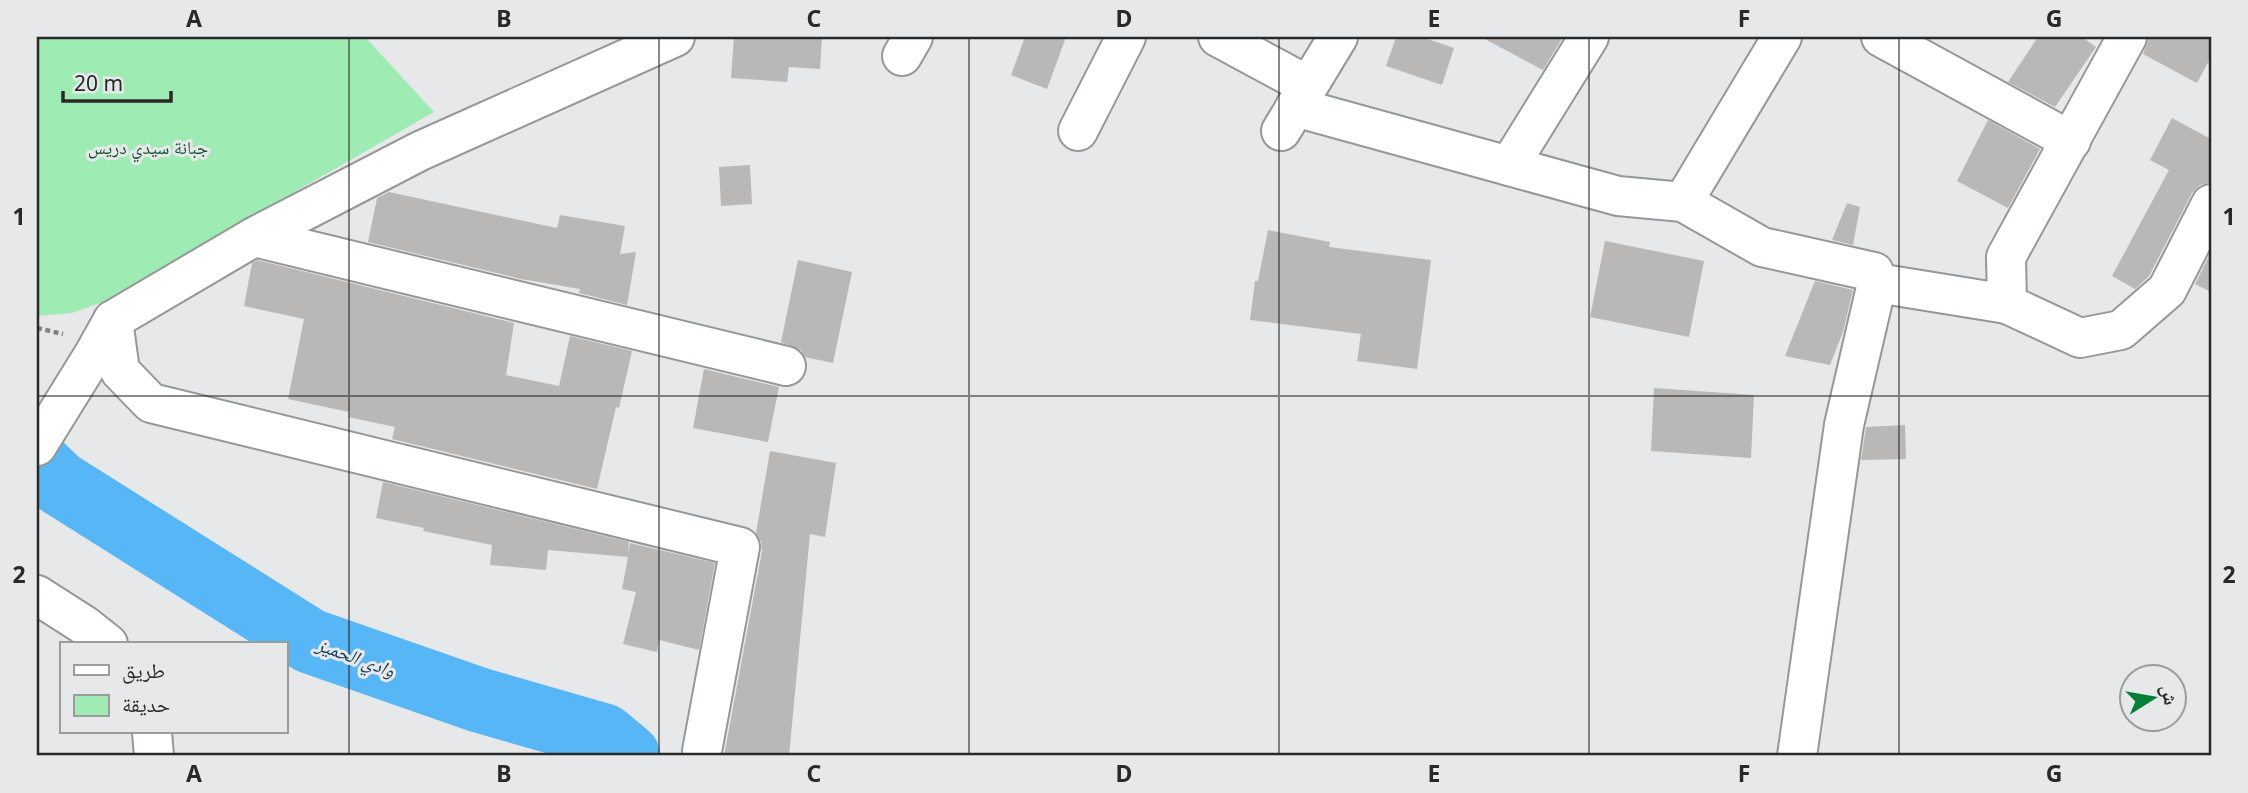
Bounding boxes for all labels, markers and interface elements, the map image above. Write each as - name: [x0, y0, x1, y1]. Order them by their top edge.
- text: A: [186, 2, 202, 34]
- text: B: [496, 2, 512, 34]
- text: C: [807, 2, 822, 34]
- text: D: [1116, 2, 1132, 34]
- text: E: [1428, 2, 1440, 34]
- text: F: [1738, 2, 1750, 34]
- text: G: [2046, 2, 2062, 34]
- scale bar: [63, 60, 172, 104]
- text: 20 m: [74, 69, 123, 97]
- park label: جبانة سيدي دريس: [88, 135, 208, 163]
- text: 1: [12, 200, 26, 232]
- text: 1: [2222, 200, 2236, 232]
- text: 2: [12, 558, 26, 590]
- text: 2: [2222, 558, 2236, 590]
- water label: وادي الحميز: [310, 630, 399, 686]
- legend: [60, 642, 287, 734]
- text: طريق: [122, 656, 165, 684]
- north arrow: [2118, 664, 2188, 734]
- text: ش: [2155, 682, 2184, 707]
- text: حديقة: [122, 690, 170, 718]
- text: A: [186, 757, 202, 789]
- text: B: [496, 757, 512, 789]
- text: C: [807, 757, 822, 789]
- text: D: [1116, 757, 1132, 789]
- text: E: [1428, 757, 1440, 789]
- text: F: [1738, 757, 1750, 789]
- text: G: [2046, 757, 2062, 789]

